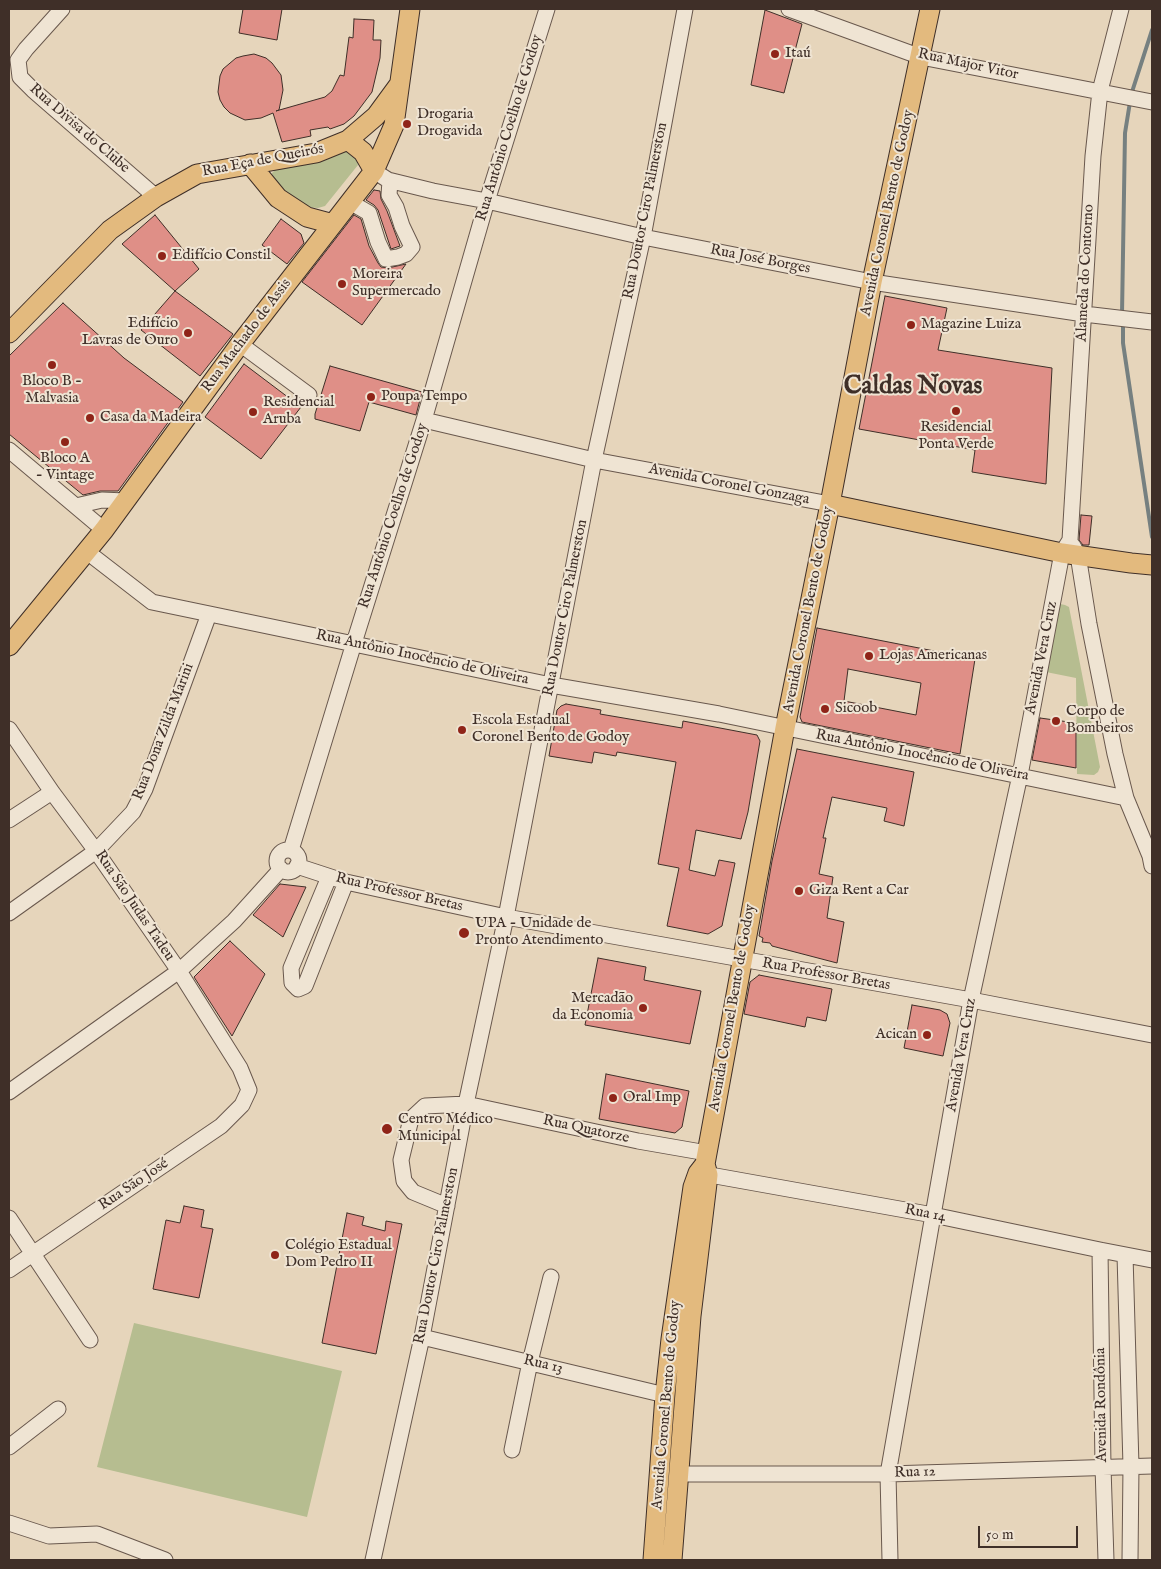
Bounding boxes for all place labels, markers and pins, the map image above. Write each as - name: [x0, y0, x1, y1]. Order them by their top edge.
- place label: Itaú: [785, 45, 811, 63]
- marker: Itaú: [769, 48, 781, 60]
- place label: Drogaria Drogavida: [417, 106, 482, 141]
- marker: Drogaria Drogavida: [401, 118, 413, 130]
- place label: Edifício Constil: [172, 247, 271, 265]
- marker: Edifício Constil: [156, 250, 168, 262]
- place label: Moreira Supermercado: [352, 266, 441, 301]
- marker: Moreira Supermercado: [336, 278, 348, 290]
- place label: Edifício Lavras de Ouro: [82, 315, 178, 350]
- place label: Magazine Luiza: [921, 316, 1021, 334]
- marker: Magazine Luiza: [905, 319, 917, 331]
- marker: Edifício Lavras de Ouro: [182, 327, 194, 339]
- marker: Bloco B - Malvasia: [46, 359, 58, 371]
- place label: Bloco B - Malvasia: [22, 373, 82, 408]
- place label: Poupa Tempo: [381, 388, 467, 406]
- marker: Poupa Tempo: [365, 391, 377, 403]
- place label: Residencial Aruba: [263, 394, 334, 429]
- marker: Residencial Ponta Verde: [950, 405, 962, 417]
- marker: Residencial Aruba: [247, 406, 259, 418]
- place label: Casa da Madeira: [100, 409, 201, 427]
- marker: Casa da Madeira: [84, 412, 96, 424]
- place label: Residencial Ponta Verde: [918, 419, 994, 454]
- marker: Bloco A - Vintage: [59, 436, 71, 448]
- place label: Bloco A - Vintage: [36, 450, 94, 485]
- place label: Lojas Americanas: [879, 647, 987, 665]
- marker: Lojas Americanas: [863, 650, 875, 662]
- place label: Sicoob: [835, 700, 877, 718]
- marker: Sicoob: [819, 703, 831, 715]
- place label: Corpo de Bombeiros: [1066, 703, 1133, 738]
- place label: Escola Estadual Coronel Bento de Godoy: [472, 712, 629, 747]
- marker: Corpo de Bombeiros: [1050, 715, 1062, 727]
- marker: Escola Estadual Coronel Bento de Godoy: [456, 724, 468, 736]
- place label: Giza Rent a Car: [809, 882, 909, 900]
- marker: Giza Rent a Car: [793, 885, 805, 897]
- place label: UPA - Unidade de Pronto Atendimento: [475, 915, 603, 950]
- marker: UPA - Unidade de Pronto Atendimento: [457, 926, 471, 940]
- place label: Mercadão da Economia: [552, 990, 633, 1025]
- marker: Mercadão da Economia: [637, 1002, 649, 1014]
- place label: Acican: [876, 1026, 917, 1044]
- marker: Acican: [921, 1029, 933, 1041]
- place label: Oral Imp: [623, 1089, 681, 1107]
- marker: Oral Imp: [607, 1092, 619, 1104]
- place label: Centro Médico Municipal: [398, 1111, 493, 1146]
- marker: Centro Médico Municipal: [380, 1122, 394, 1136]
- place label: Colégio Estadual Dom Pedro II: [285, 1237, 392, 1272]
- marker: Colégio Estadual Dom Pedro II: [269, 1249, 281, 1261]

